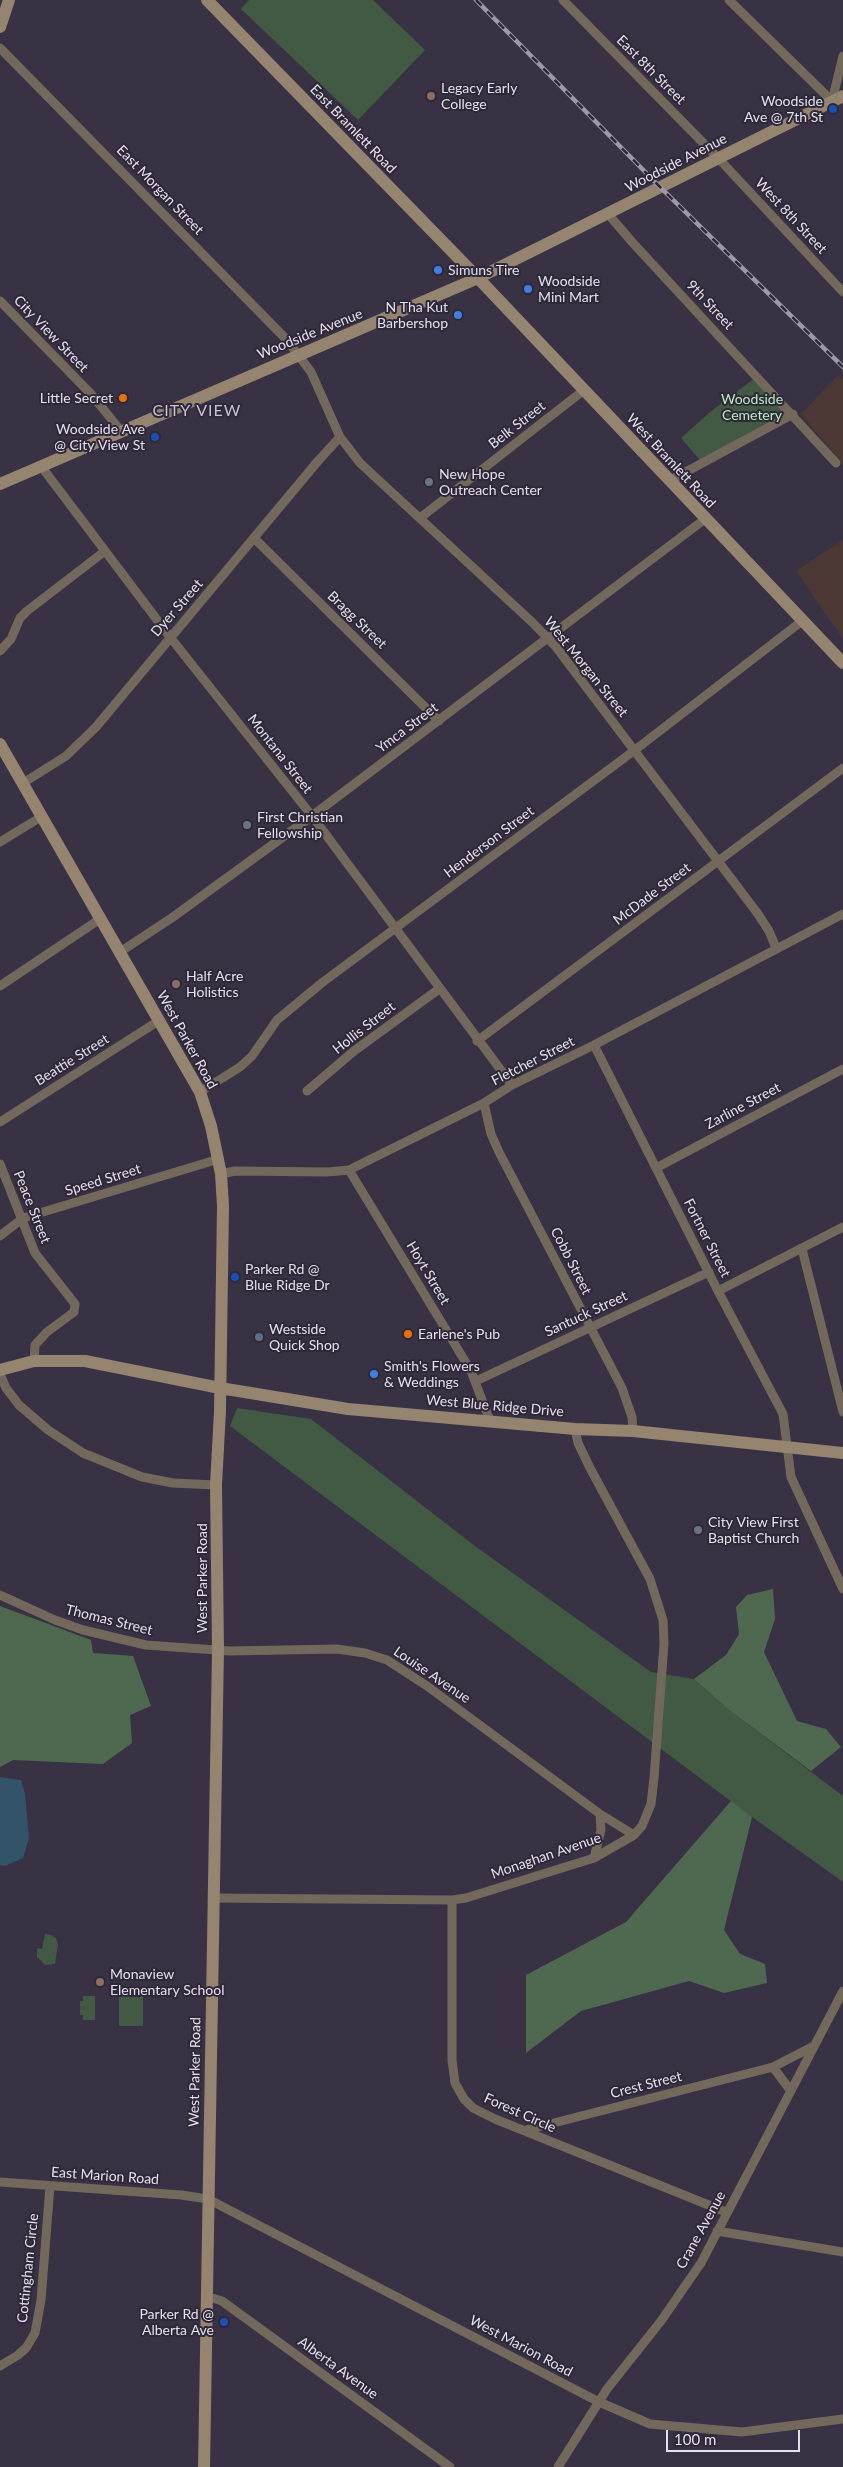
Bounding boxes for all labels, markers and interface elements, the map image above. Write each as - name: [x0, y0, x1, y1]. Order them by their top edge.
- street label: East 8th Street: [613, 32, 689, 108]
- place label: Legacy Early College: [441, 80, 517, 112]
- street label: East Bramlett Road: [306, 81, 400, 177]
- marker: Legacy Early College: [425, 90, 437, 102]
- place label: Woodside Ave @ 7th St: [744, 93, 823, 125]
- marker: Woodside Ave @ 7th St: [827, 103, 839, 115]
- street label: Woodside Avenue: [622, 130, 730, 196]
- street label: East Morgan Street: [113, 142, 207, 238]
- street label: West 8th Street: [752, 175, 830, 257]
- place label: Simuns Tire: [448, 262, 519, 278]
- marker: Simuns Tire: [432, 264, 444, 276]
- place label: Woodside Mini Mart: [538, 273, 600, 306]
- street label: 9th Street: [683, 277, 737, 333]
- marker: Woodside Mini Mart: [522, 283, 534, 295]
- street label: City View Street: [10, 292, 92, 376]
- place label: N Tha Kut Barbershop: [377, 299, 448, 332]
- street label: Woodside Avenue: [255, 305, 365, 363]
- marker: N Tha Kut Barbershop: [452, 309, 464, 321]
- place label: Little Secret: [40, 390, 113, 406]
- park label: Woodside Cemetery: [721, 391, 783, 424]
- marker: Little Secret: [117, 392, 129, 404]
- street label: Belk Street: [485, 398, 549, 452]
- district label: CITY VIEW: [151, 401, 243, 421]
- street label: West Bramlett Road: [623, 410, 719, 512]
- place label: Woodside Ave @ City View St: [54, 421, 145, 454]
- marker: Woodside Ave @ City View St: [149, 431, 161, 443]
- place label: New Hope Outreach Center: [439, 466, 542, 498]
- marker: New Hope Outreach Center: [423, 476, 435, 488]
- street label: Dyer Street: [148, 576, 206, 640]
- street label: Bragg Street: [324, 588, 390, 652]
- street label: West Morgan Street: [540, 614, 632, 720]
- street label: Ymca Street: [373, 699, 441, 757]
- street label: Montana Street: [244, 711, 316, 797]
- street label: Henderson Street: [441, 803, 537, 881]
- place label: First Christian Fellowship: [257, 809, 343, 842]
- marker: First Christian Fellowship: [241, 819, 253, 831]
- street label: McDade Street: [610, 859, 694, 929]
- place label: Half Acre Holistics: [186, 968, 243, 1000]
- marker: Half Acre Holistics: [170, 978, 182, 990]
- street label: West Parker Road: [153, 988, 221, 1092]
- street label: Hollis Street: [329, 998, 399, 1058]
- street label: Beattie Street: [32, 1031, 112, 1089]
- street label: Fletcher Street: [489, 1033, 577, 1089]
- street label: Zarline Street: [703, 1079, 783, 1133]
- street label: Speed Street: [63, 1161, 143, 1199]
- street label: Peace Street: [10, 1168, 54, 1246]
- street label: Fortner Street: [680, 1196, 734, 1280]
- street label: Cobb Street: [547, 1225, 595, 1297]
- street label: Hoyt Street: [403, 1238, 453, 1308]
- place label: Parker Rd @ Blue Ridge Dr: [245, 1261, 330, 1294]
- marker: Parker Rd @ Blue Ridge Dr: [229, 1271, 241, 1283]
- street label: Santuck Street: [542, 1288, 630, 1340]
- place label: Westside Quick Shop: [269, 1321, 340, 1354]
- place label: Earlene's Pub: [418, 1326, 500, 1342]
- marker: Earlene's Pub: [402, 1328, 414, 1340]
- marker: Westside Quick Shop: [253, 1331, 265, 1343]
- place label: Smith's Flowers & Weddings: [384, 1358, 480, 1390]
- marker: Smith's Flowers & Weddings: [368, 1368, 380, 1380]
- street label: West Blue Ridge Drive: [425, 1392, 565, 1420]
- place label: City View First Baptist Church: [708, 1514, 799, 1546]
- street label: West Parker Road: [194, 1523, 210, 1633]
- marker: City View First Baptist Church: [692, 1524, 704, 1536]
- street label: Thomas Street: [64, 1601, 154, 1639]
- street label: Louise Avenue: [390, 1643, 474, 1707]
- street label: Monaghan Avenue: [489, 1829, 603, 1883]
- place label: Monaview Elementary School: [110, 1966, 224, 1998]
- marker: Monaview Elementary School: [94, 1976, 106, 1988]
- street label: West Parker Road: [186, 2017, 204, 2127]
- street label: Crest Street: [609, 2068, 683, 2102]
- street label: Forest Circle: [481, 2090, 559, 2136]
- street label: East Marion Road: [50, 2164, 160, 2188]
- street label: Crane Avenue: [673, 2188, 729, 2272]
- street label: Cottingham Circle: [14, 2212, 42, 2324]
- place label: Parker Rd @ Alberta Ave: [139, 2306, 214, 2338]
- street label: West Marion Road: [467, 2312, 575, 2380]
- marker: Parker Rd @ Alberta Ave: [218, 2316, 230, 2328]
- street label: Alberta Avenue: [295, 2333, 381, 2403]
- scale bar: [668, 2420, 802, 2452]
- text: 100 m: [674, 2430, 716, 2448]

